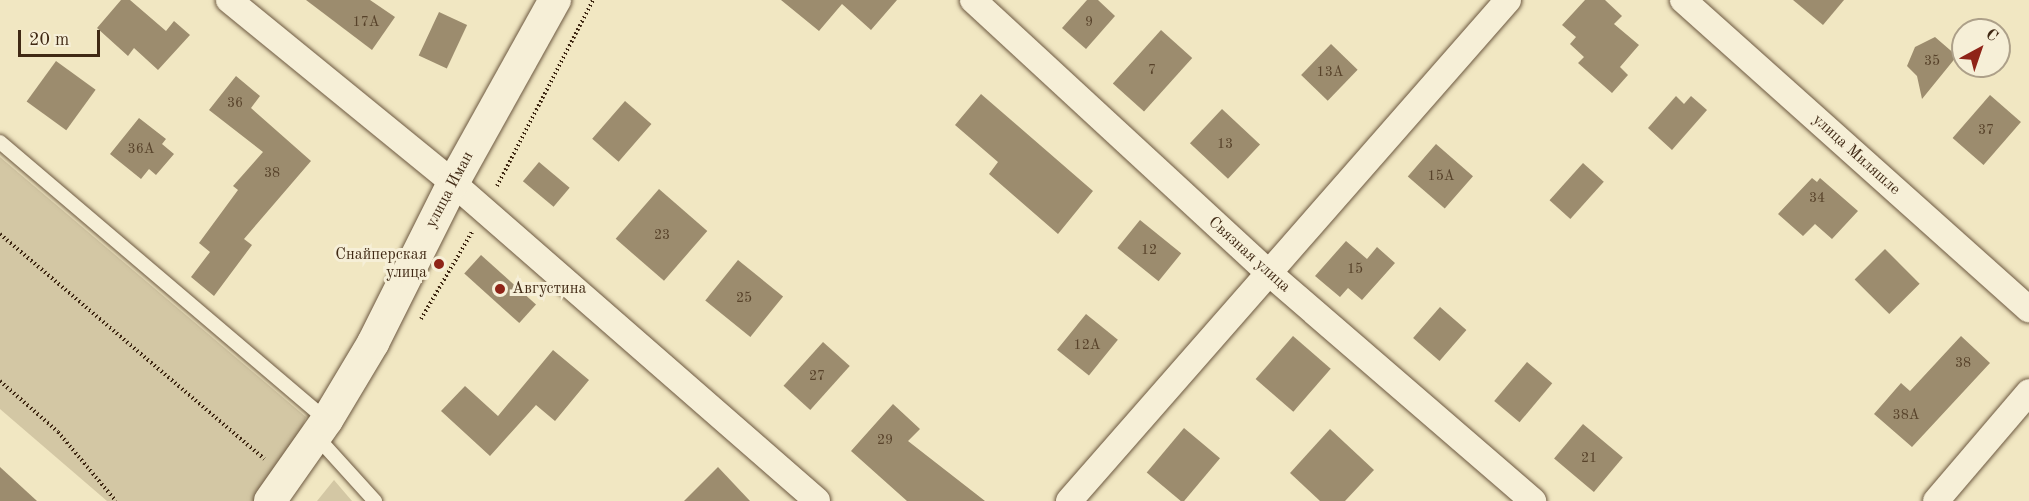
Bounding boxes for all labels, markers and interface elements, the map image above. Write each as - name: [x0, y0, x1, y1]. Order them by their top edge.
- house number: 17А: [353, 14, 379, 30]
- house number: 9: [1085, 14, 1093, 30]
- scale bar: [21, 18, 104, 56]
- north arrow: [1951, 18, 2011, 78]
- text: С: [1982, 26, 2000, 45]
- text: 20 m: [29, 31, 69, 49]
- house number: 35: [1924, 53, 1940, 69]
- house number: 7: [1148, 62, 1156, 78]
- house number: 13А: [1317, 64, 1343, 80]
- house number: 36: [227, 95, 243, 111]
- street label: улица Миляшле: [1808, 111, 1904, 199]
- house number: 37: [1978, 122, 1994, 138]
- house number: 13: [1217, 136, 1233, 152]
- house number: 36А: [128, 141, 154, 157]
- street label: улица Иман: [422, 149, 478, 231]
- house number: 38: [264, 165, 280, 181]
- house number: 15А: [1428, 168, 1454, 184]
- house number: 34: [1809, 190, 1825, 206]
- street label: Связная улица: [1204, 213, 1294, 297]
- house number: 23: [654, 227, 670, 243]
- house number: 12: [1141, 242, 1157, 258]
- place label: Снайперская улица: [335, 245, 427, 283]
- marker: Снайперская улица: [432, 257, 446, 271]
- house number: 15: [1347, 261, 1363, 277]
- place label: Августина: [512, 279, 586, 299]
- marker: Августина: [493, 282, 507, 296]
- house number: 25: [736, 290, 752, 306]
- house number: 12А: [1074, 337, 1100, 353]
- house number: 38: [1955, 355, 1971, 371]
- house number: 27: [809, 368, 825, 384]
- house number: 38А: [1893, 407, 1919, 423]
- house number: 29: [877, 432, 893, 448]
- house number: 21: [1581, 450, 1597, 466]

